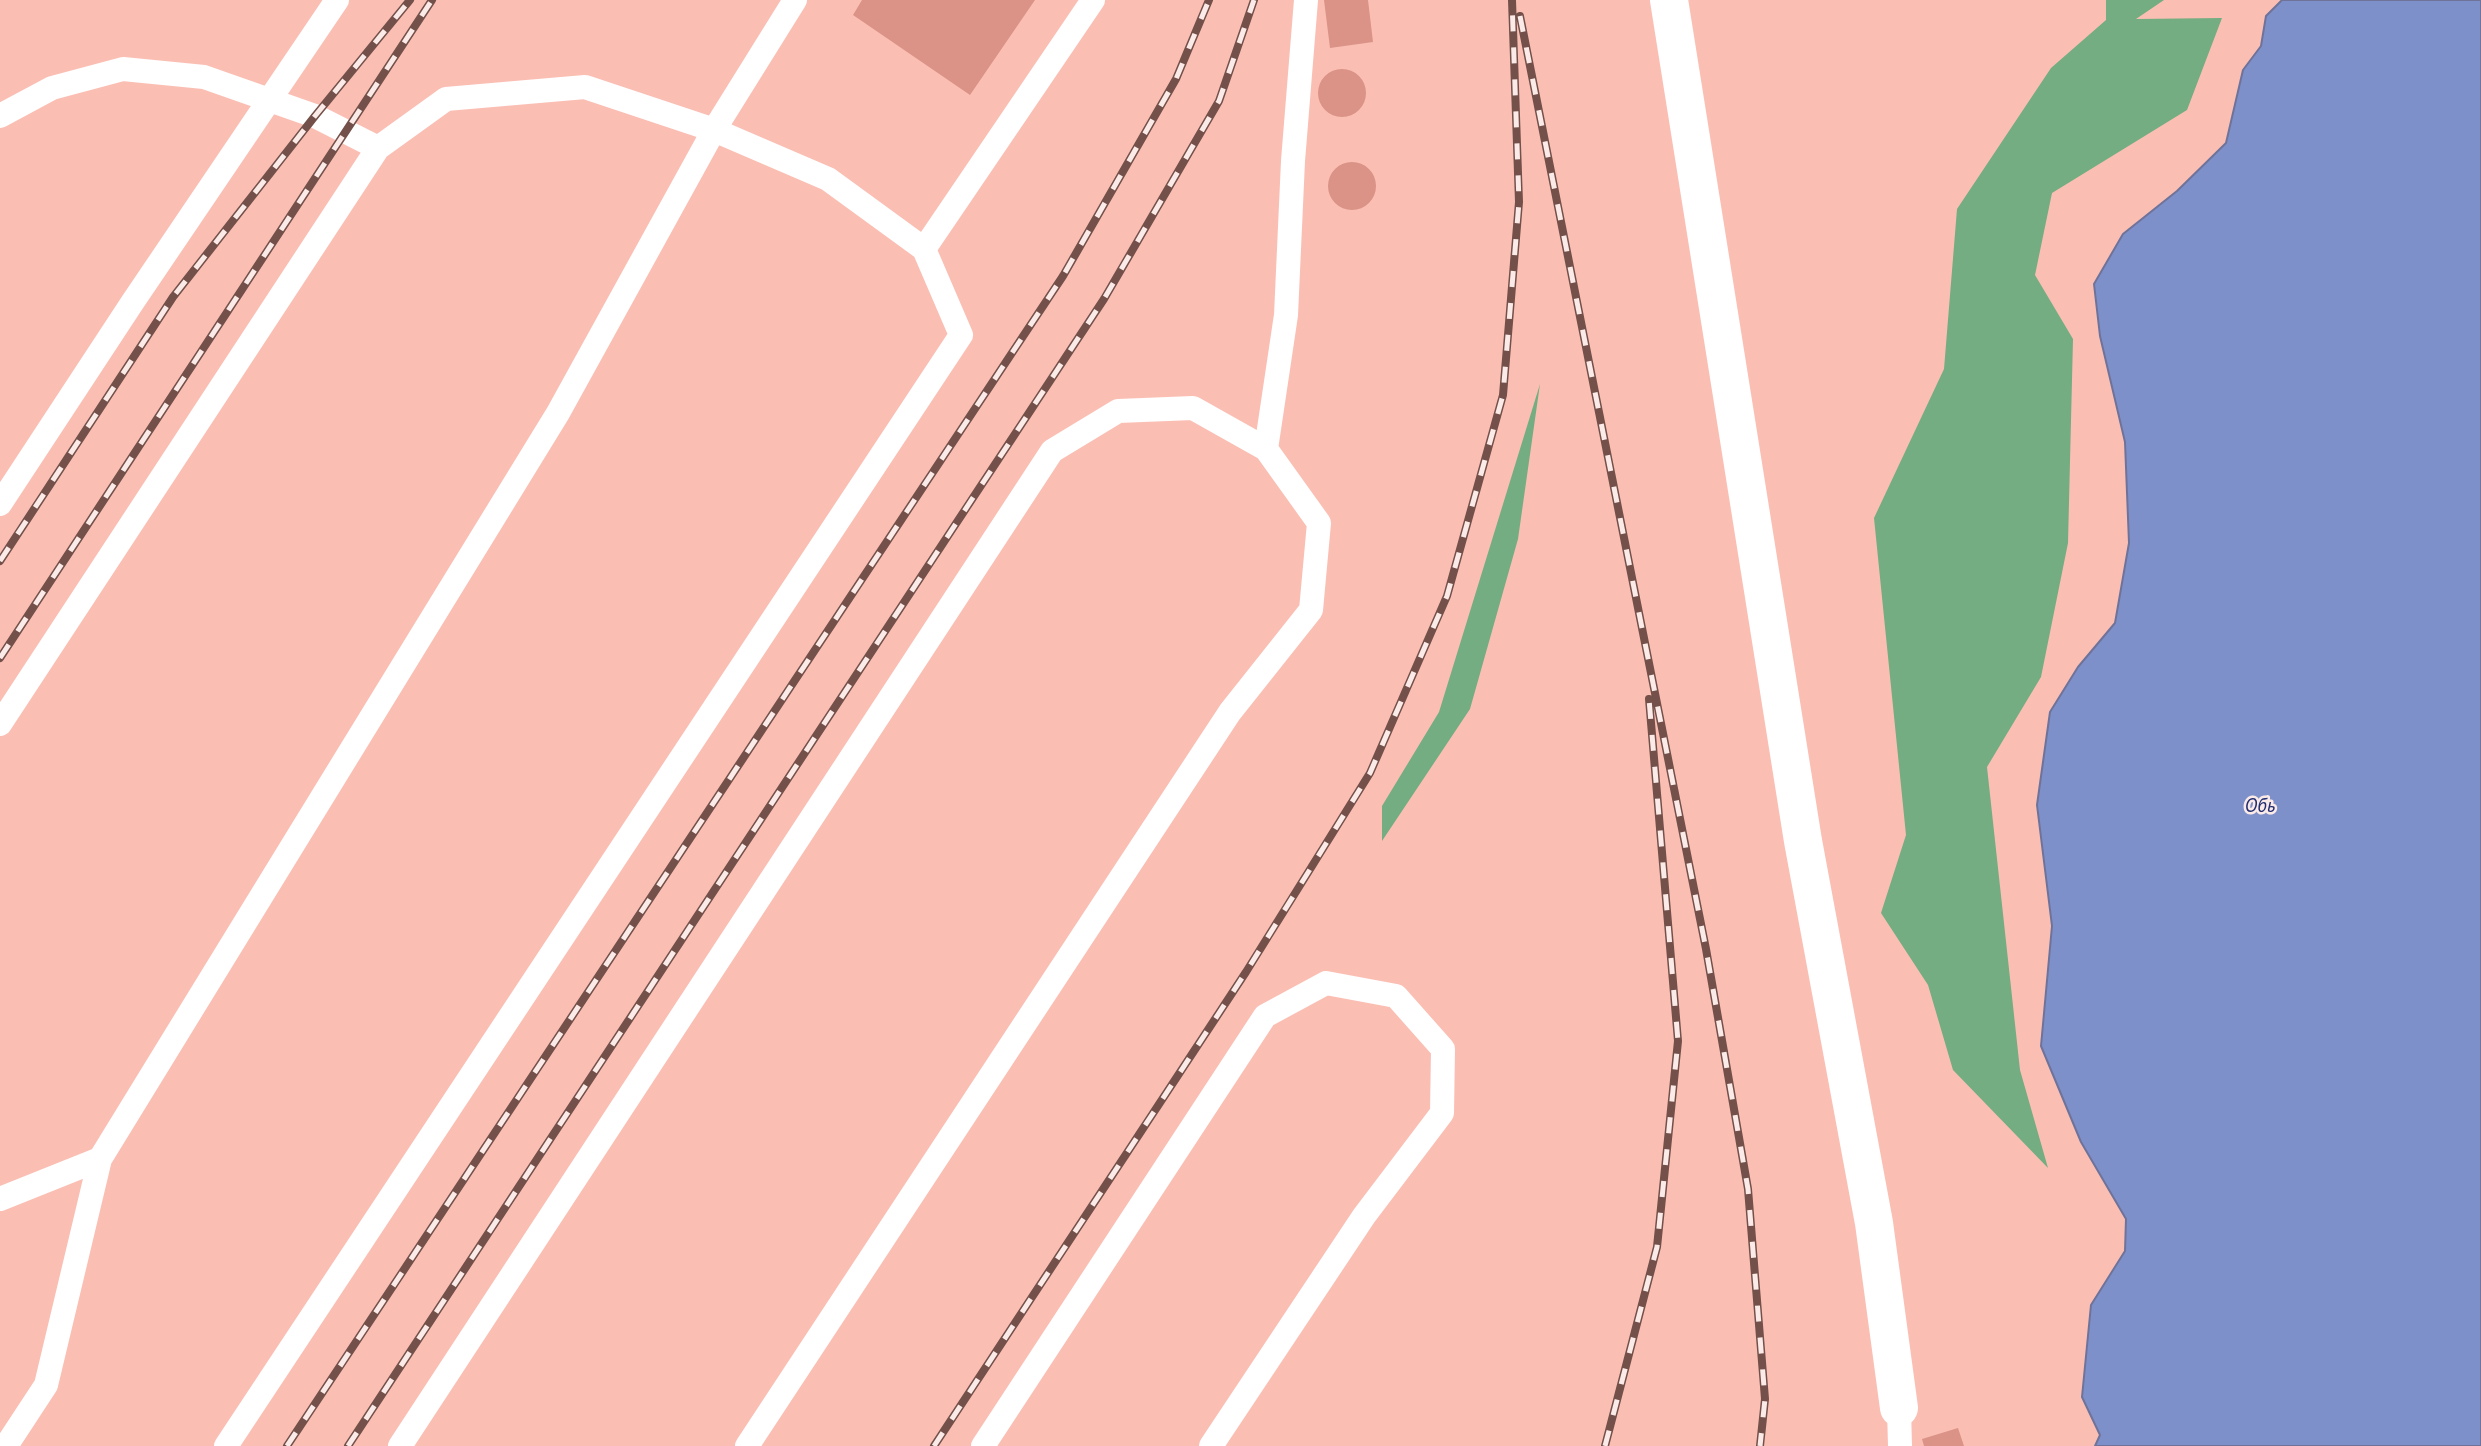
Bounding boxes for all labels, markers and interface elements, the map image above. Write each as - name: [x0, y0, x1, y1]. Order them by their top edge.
- water label: Обь: [2245, 796, 2275, 818]

